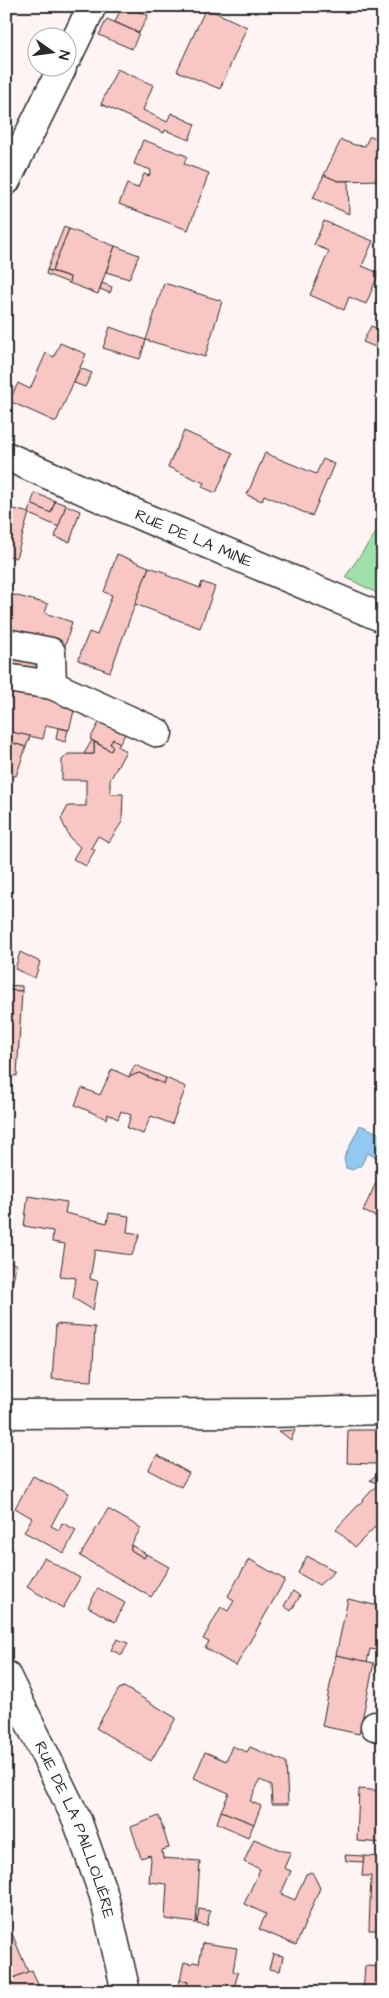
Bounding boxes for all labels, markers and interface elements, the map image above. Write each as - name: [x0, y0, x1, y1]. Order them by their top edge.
- north arrow: [28, 28, 78, 78]
- text: N: [53, 48, 74, 62]
- street label: RUE DE LA MINE: [132, 504, 256, 573]
- street label: RUE DE LA PAILLOLIÈRE: [29, 1738, 120, 1921]

